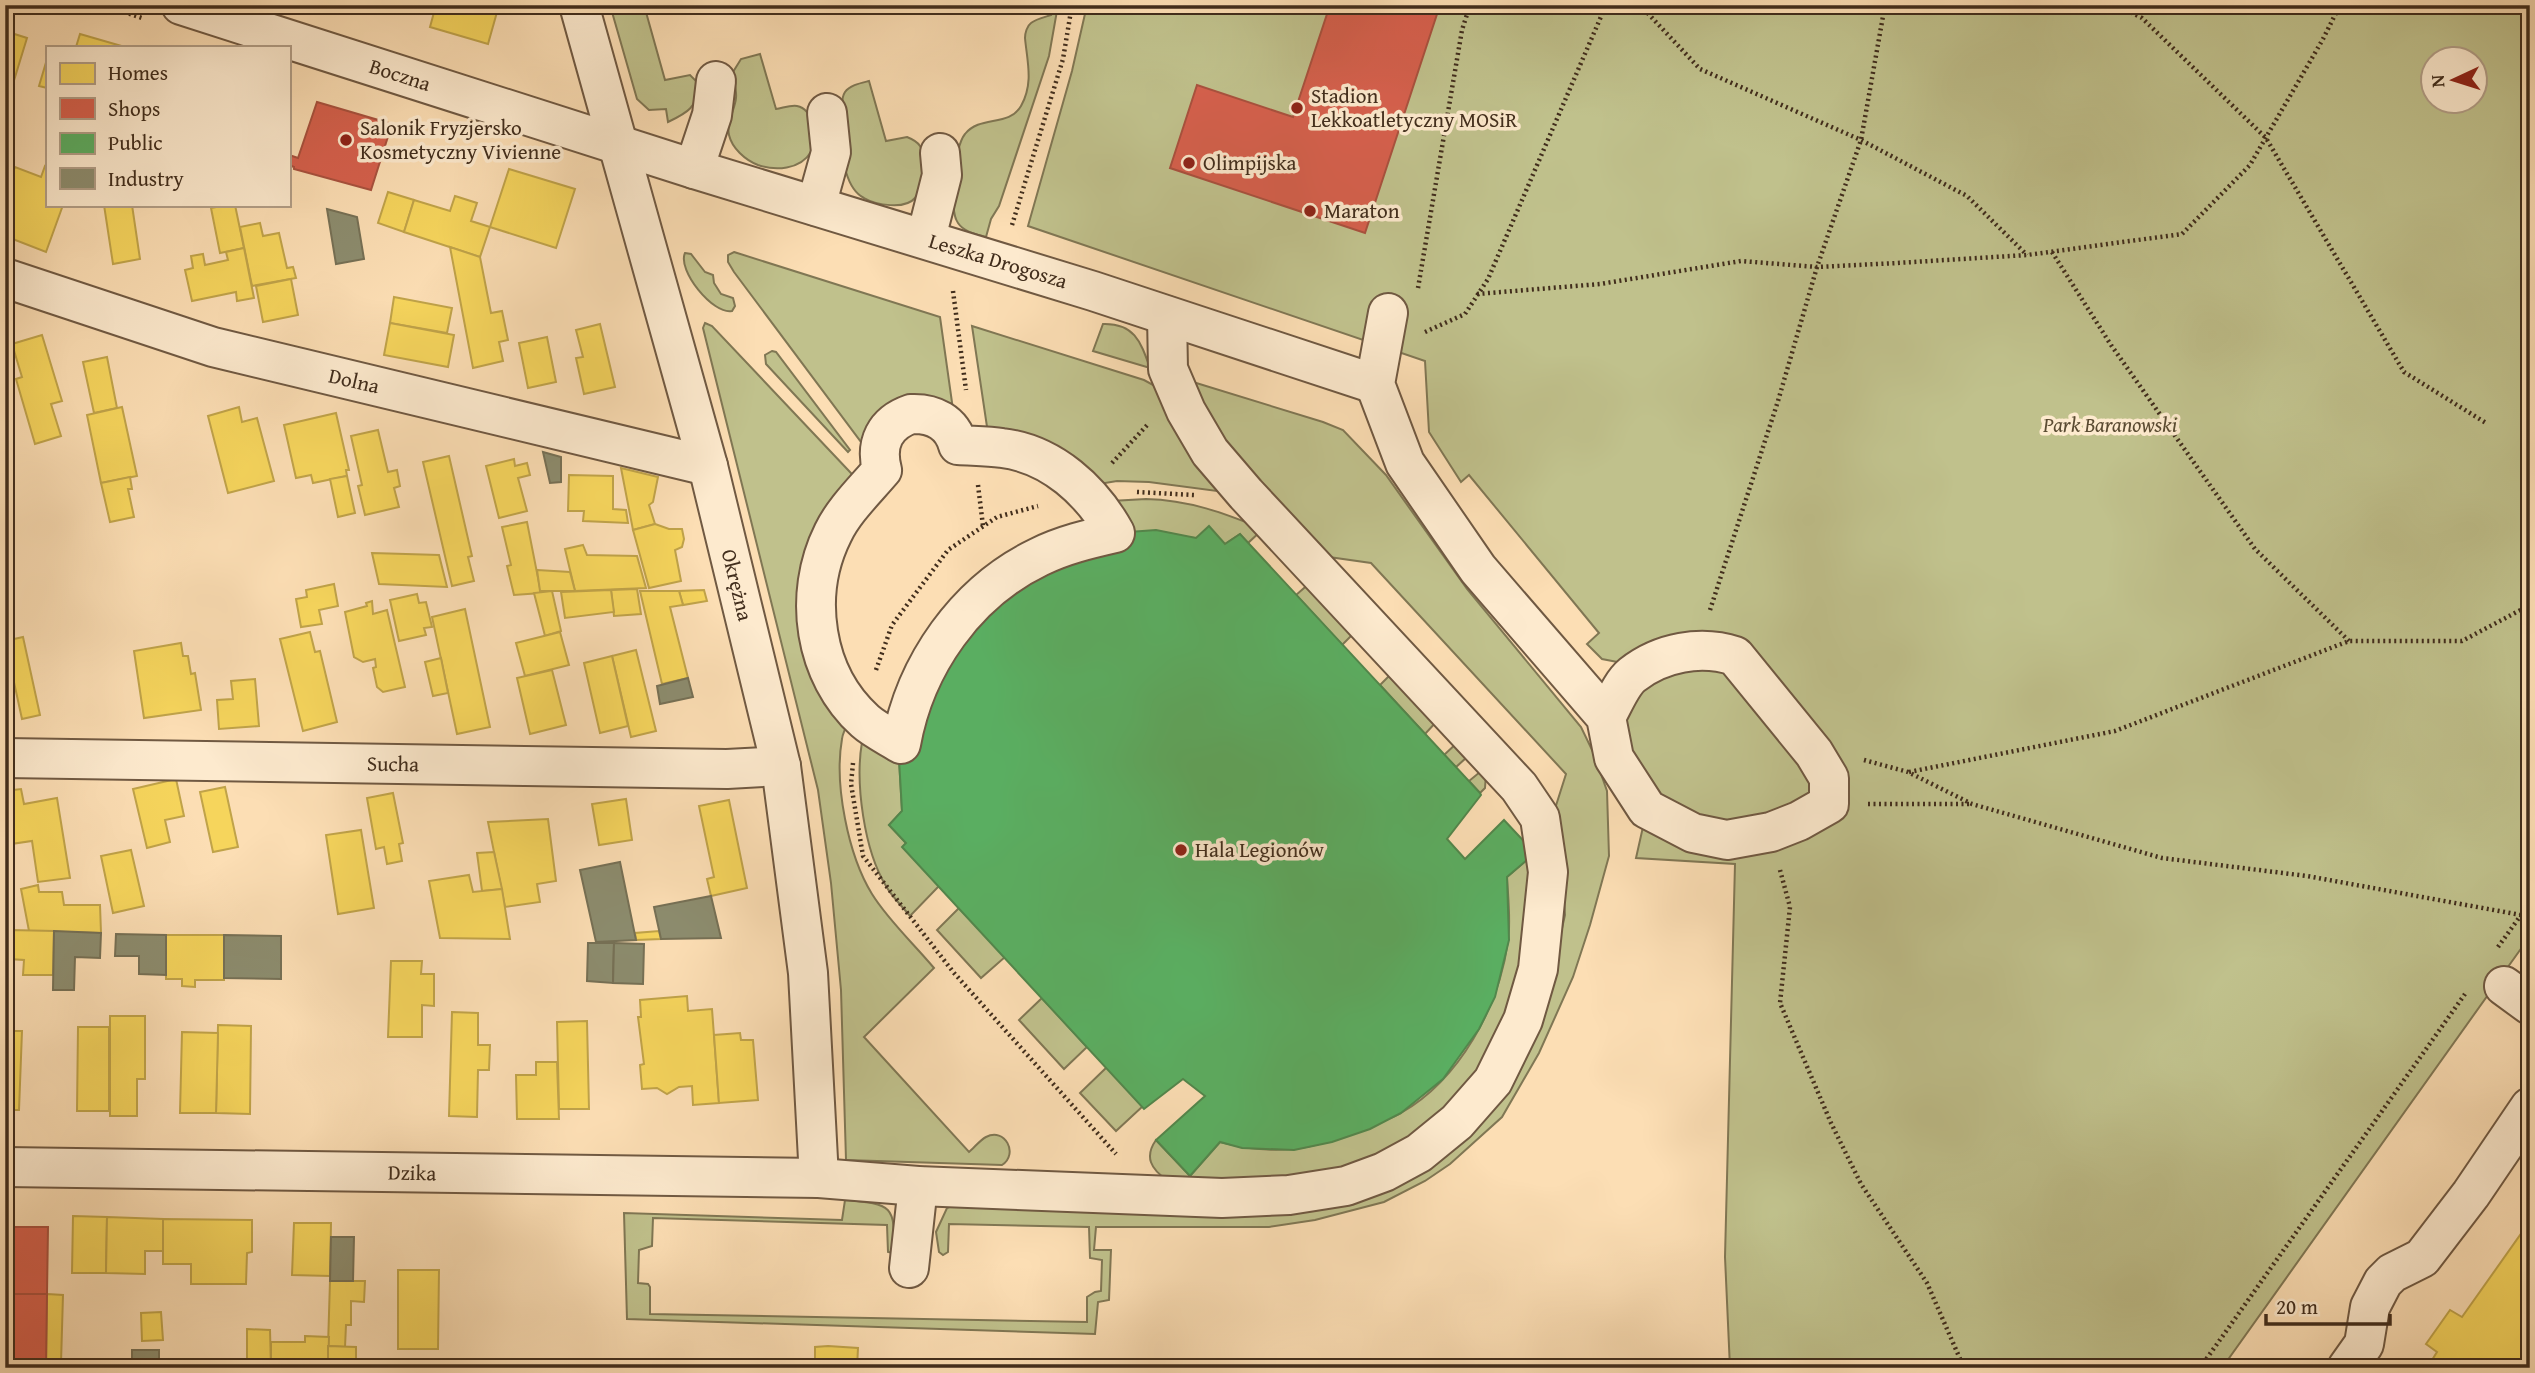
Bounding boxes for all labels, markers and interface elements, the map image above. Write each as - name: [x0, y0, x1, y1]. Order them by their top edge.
- legend: [46, 46, 290, 206]
- north arrow: [2420, 46, 2490, 116]
- street label: Boczna: [365, 50, 435, 99]
- text: Homes: [108, 57, 168, 88]
- text: N: [2423, 74, 2451, 88]
- place label: Stadion Lekkoatletyczny MOSiR: [1311, 80, 1518, 135]
- text: Shops: [108, 93, 160, 124]
- marker: Stadion Lekkoatletyczny MOSiR: [1289, 100, 1305, 116]
- place label: Salonik Fryzjersko Kosmetyczny Vivienne: [360, 112, 561, 167]
- text: Public: [108, 127, 163, 158]
- marker: Salonik Fryzjersko Kosmetyczny Vivienne: [338, 132, 354, 148]
- place label: Olimpijska: [1203, 147, 1297, 178]
- marker: Olimpijska: [1181, 155, 1197, 171]
- text: Industry: [108, 163, 184, 194]
- place label: Maraton: [1324, 195, 1400, 226]
- marker: Maraton: [1302, 203, 1318, 219]
- street label: Leszka Drogosza: [925, 225, 1071, 296]
- street label: Dolna: [326, 360, 383, 401]
- park label: Park Baranowski: [2042, 409, 2178, 440]
- street label: Okrężna: [714, 546, 761, 624]
- street label: Sucha: [367, 748, 420, 779]
- place label: Hala Legionów: [1195, 834, 1324, 865]
- marker: Hala Legionów: [1173, 842, 1189, 858]
- street label: Dzika: [388, 1157, 437, 1188]
- scale bar: [2266, 1282, 2390, 1326]
- text: 20 m: [2276, 1291, 2318, 1322]

